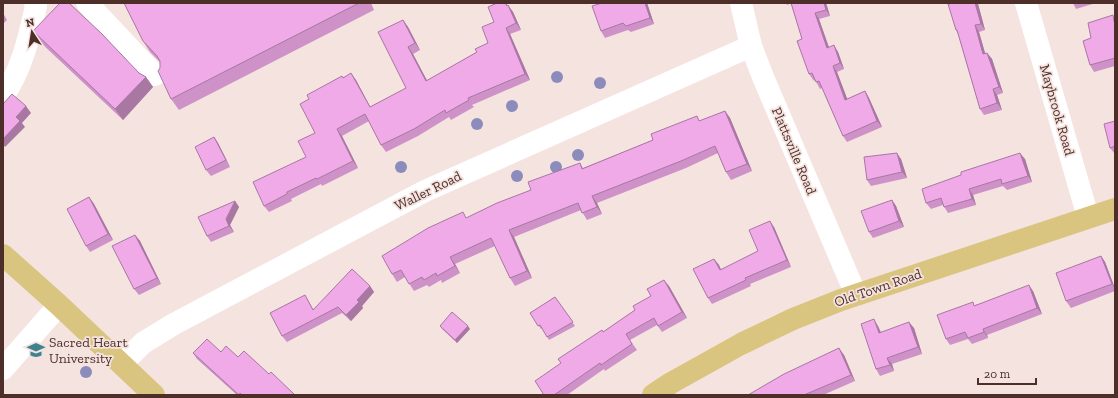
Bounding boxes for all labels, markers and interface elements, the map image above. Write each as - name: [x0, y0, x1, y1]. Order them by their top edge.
- north arrow: [12, 12, 52, 52]
- text: N: [25, 15, 36, 30]
- street label: Maybrook Road: [1036, 62, 1078, 158]
- street label: Plattsville Road: [768, 105, 820, 198]
- street label: Waller Road: [392, 167, 464, 214]
- street label: Old Town Road: [832, 265, 924, 311]
- place label: Sacred Heart University: [49, 334, 128, 367]
- school or university icon: Sacred Heart University: [26, 340, 46, 360]
- scale bar: [978, 360, 1036, 386]
- text: 20 m: [984, 367, 1011, 381]

